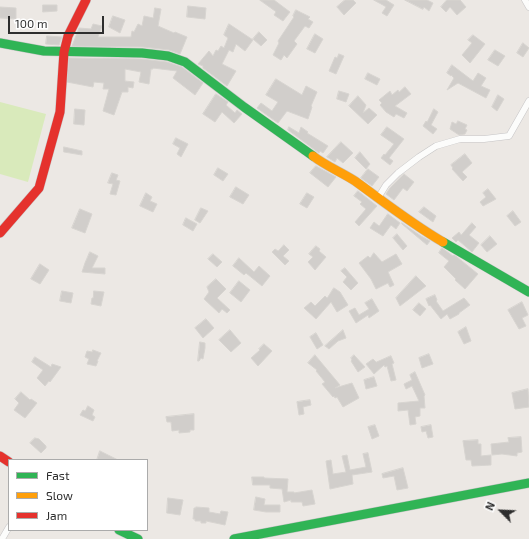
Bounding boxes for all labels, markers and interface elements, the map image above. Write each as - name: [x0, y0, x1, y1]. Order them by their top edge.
- scale bar: [10, 8, 106, 34]
- text: 100 m: [15, 16, 47, 30]
- legend: [8, 459, 148, 531]
- text: Fast: [46, 468, 69, 482]
- text: Slow: [46, 488, 73, 502]
- north arrow: [481, 491, 521, 531]
- text: N: [482, 500, 497, 512]
- text: Jam: [46, 508, 67, 522]

